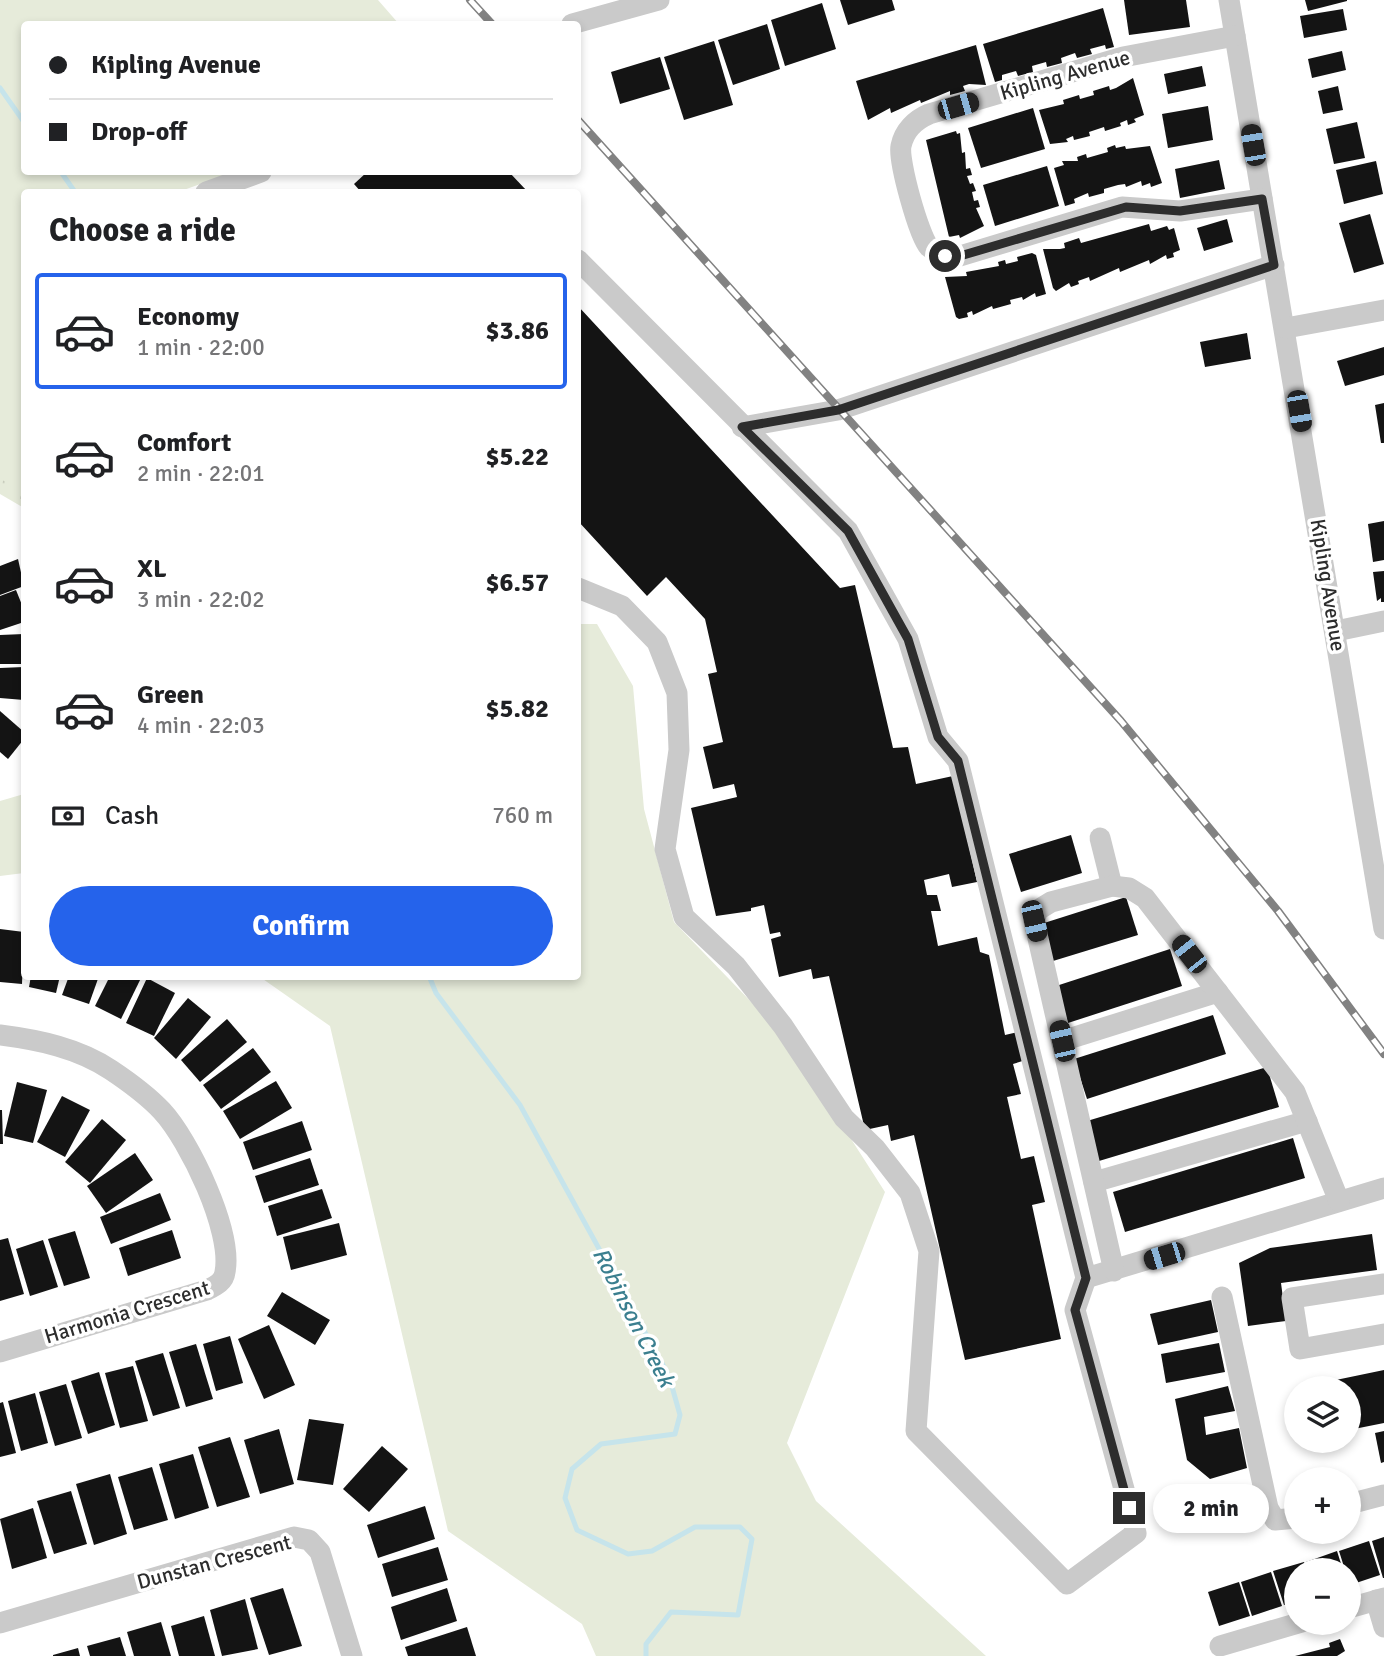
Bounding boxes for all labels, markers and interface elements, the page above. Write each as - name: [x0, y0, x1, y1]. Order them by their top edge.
- street label: Kipling Avenue: [997, 44, 1133, 106]
- text: Kipling Avenue: [91, 49, 261, 81]
- car: [935, 90, 982, 122]
- text: Drop-off: [91, 116, 187, 148]
- car: [1240, 122, 1267, 168]
- text: Choose a ride: [49, 211, 236, 250]
- route start: [929, 240, 961, 272]
- icon: car: [53, 300, 116, 363]
- text: Economy: [137, 301, 239, 333]
- text: $3.86: [485, 315, 549, 347]
- text: 1 min · 22:00: [137, 333, 265, 362]
- car: [1286, 388, 1313, 434]
- icon: car: [53, 426, 116, 489]
- text: Comfort: [137, 427, 231, 459]
- text: $5.22: [485, 441, 549, 473]
- text: 2 min · 22:01: [137, 459, 265, 488]
- street label: Kipling Avenue: [1305, 517, 1351, 653]
- icon: car: [53, 552, 116, 615]
- text: XL: [137, 553, 167, 585]
- text: $6.57: [485, 567, 549, 599]
- text: 3 min · 22:02: [137, 585, 265, 614]
- icon: car: [53, 678, 116, 741]
- text: Green: [137, 679, 204, 711]
- text: $5.82: [485, 693, 549, 725]
- text: 4 min · 22:03: [137, 711, 265, 740]
- icon: cash: [49, 797, 87, 835]
- text: Cash: [105, 800, 159, 832]
- text: 760 m: [492, 801, 553, 830]
- button: Confirm: [49, 886, 553, 966]
- car: [1020, 898, 1049, 944]
- car: [1168, 931, 1211, 977]
- car: [1048, 1018, 1077, 1064]
- car: [1141, 1240, 1188, 1272]
- water label: Robinson Creek: [586, 1243, 682, 1394]
- street label: Harmonia Crescent: [41, 1275, 213, 1349]
- map controls: [1284, 1376, 1361, 1635]
- button: layers: [1284, 1376, 1361, 1453]
- button: +: [1284, 1467, 1361, 1544]
- callout: 2 min: [1154, 1484, 1269, 1532]
- route end: [1113, 1492, 1145, 1524]
- text: 2 min: [1183, 1494, 1239, 1523]
- street label: Dunstan Crescent: [134, 1529, 294, 1595]
- button: −: [1284, 1558, 1361, 1635]

